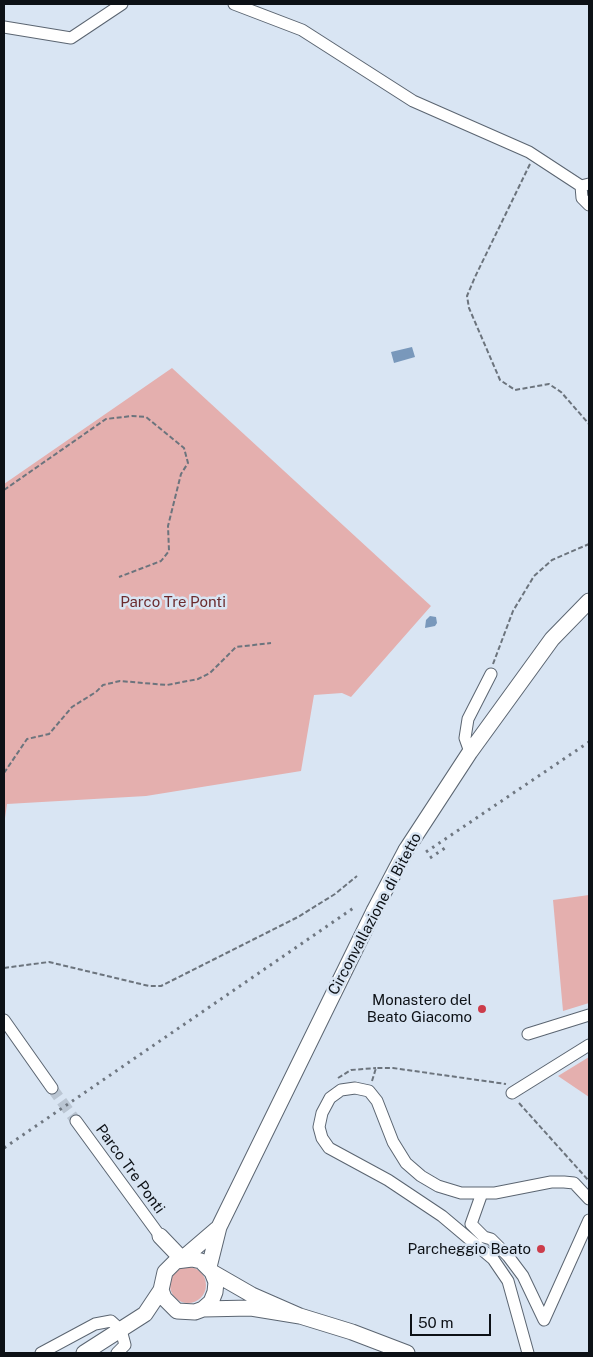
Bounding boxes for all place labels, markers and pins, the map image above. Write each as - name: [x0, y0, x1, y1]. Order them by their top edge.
- place label: Monastero del Beato Giacomo: [367, 991, 472, 1026]
- marker: Monastero del Beato Giacomo: [476, 1003, 488, 1015]
- place label: Parcheggio Beato: [407, 1240, 531, 1258]
- marker: Parcheggio Beato: [535, 1243, 547, 1255]

